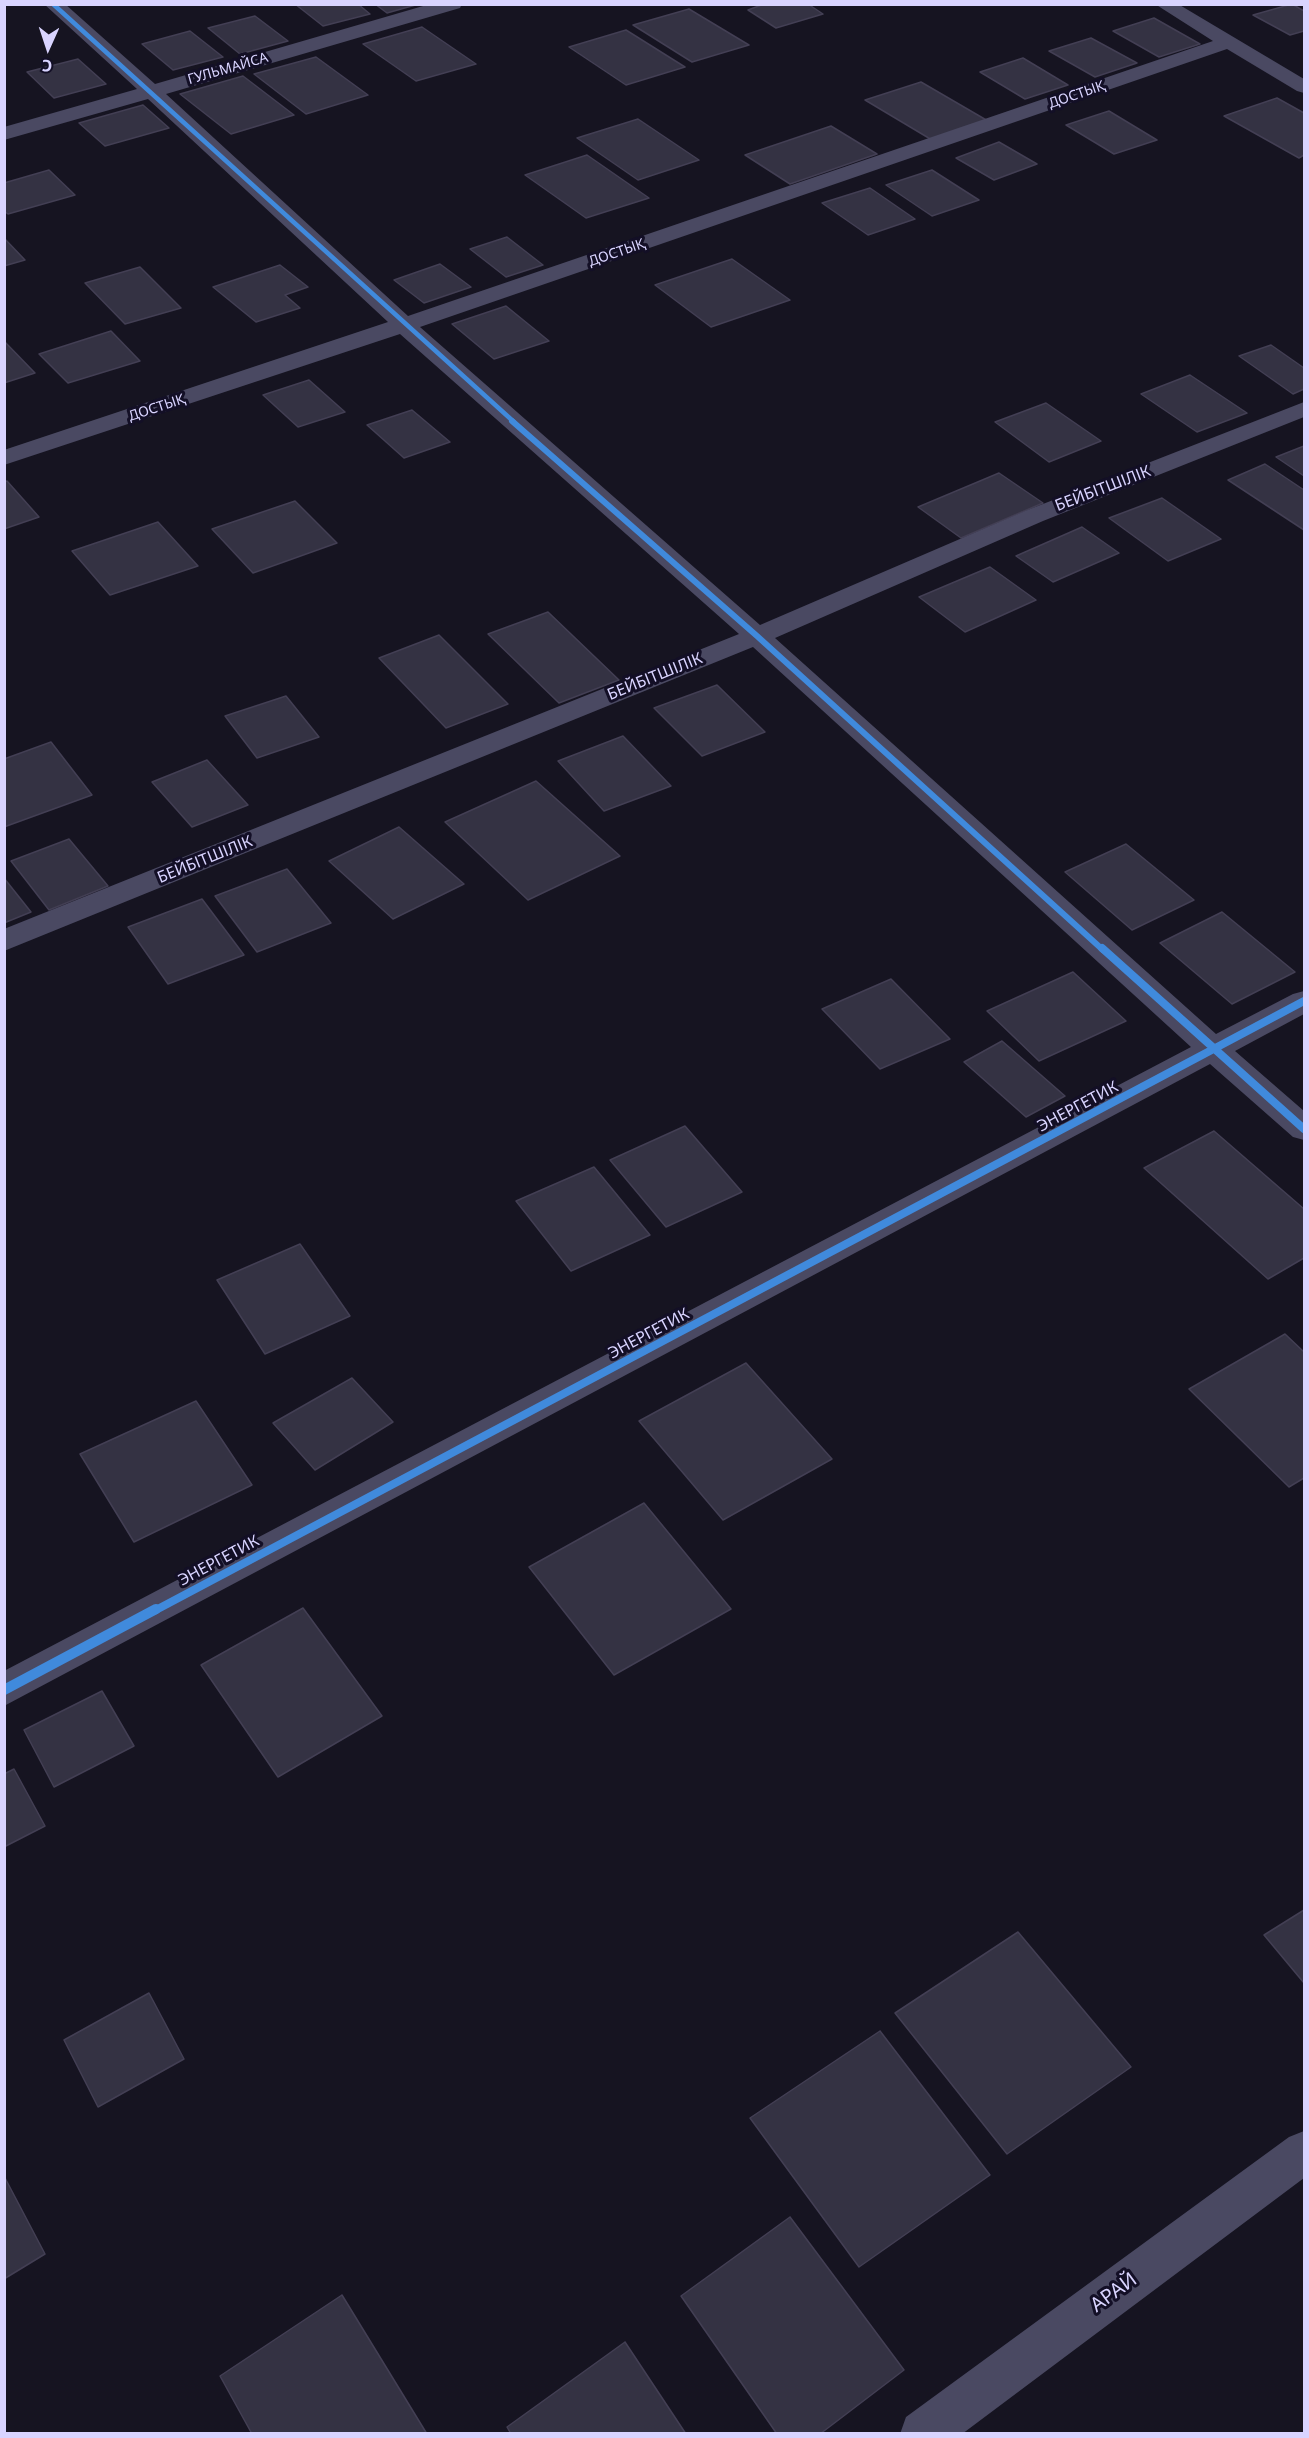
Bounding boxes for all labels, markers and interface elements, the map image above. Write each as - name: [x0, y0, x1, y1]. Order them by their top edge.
- north arrow: [18, 18, 78, 78]
- street label: ГУЛЬМАЙСА: [186, 50, 270, 88]
- text: С: [41, 55, 53, 77]
- street label: ДОСТЫҚ: [1046, 77, 1108, 113]
- street label: ДОСТЫҚ: [586, 235, 648, 271]
- street label: ДОСТЫҚ: [126, 391, 188, 425]
- street label: БЕЙБІТШІЛІК: [1052, 462, 1154, 516]
- street label: БЕЙБІТШІЛІК: [605, 649, 705, 705]
- street label: БЕЙБІТШІЛІК: [155, 832, 255, 888]
- street label: ЭНЕРГЕТИК: [1034, 1078, 1122, 1136]
- street label: ЭНЕРГЕТИК: [605, 1305, 693, 1363]
- street label: ЭНЕРГЕТИК: [175, 1532, 263, 1590]
- street label: АРАЙ: [1086, 2268, 1142, 2318]

